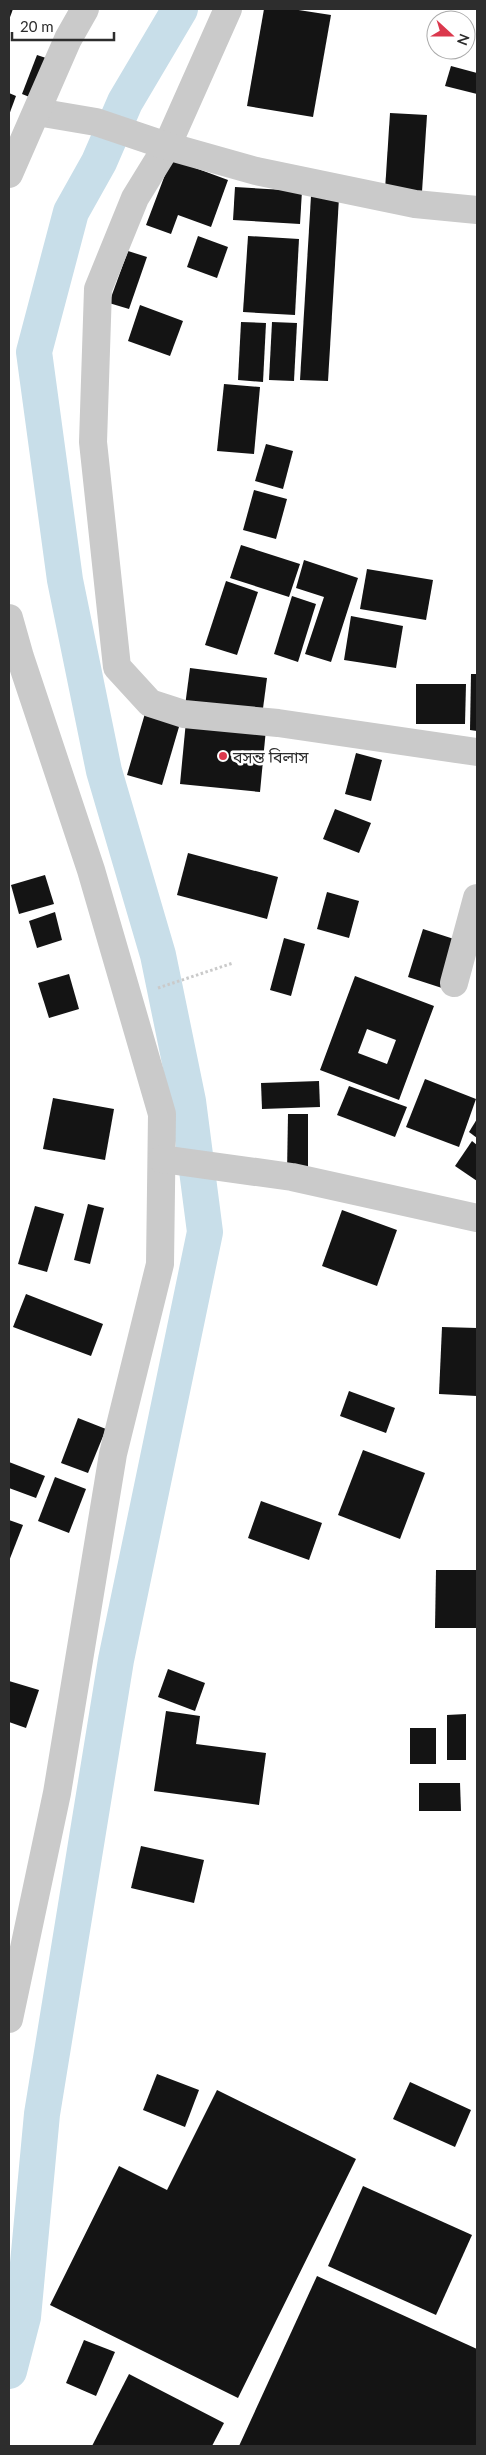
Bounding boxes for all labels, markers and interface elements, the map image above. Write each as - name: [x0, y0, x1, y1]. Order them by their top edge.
- scale bar: [12, 10, 115, 42]
- north arrow: [426, 10, 476, 60]
- text: 20 m: [20, 17, 54, 35]
- text: N: [454, 32, 473, 48]
- place label: বসন্ত বিলাস: [232, 747, 309, 766]
- marker: বসন্ত বিলাস: [217, 750, 229, 762]

